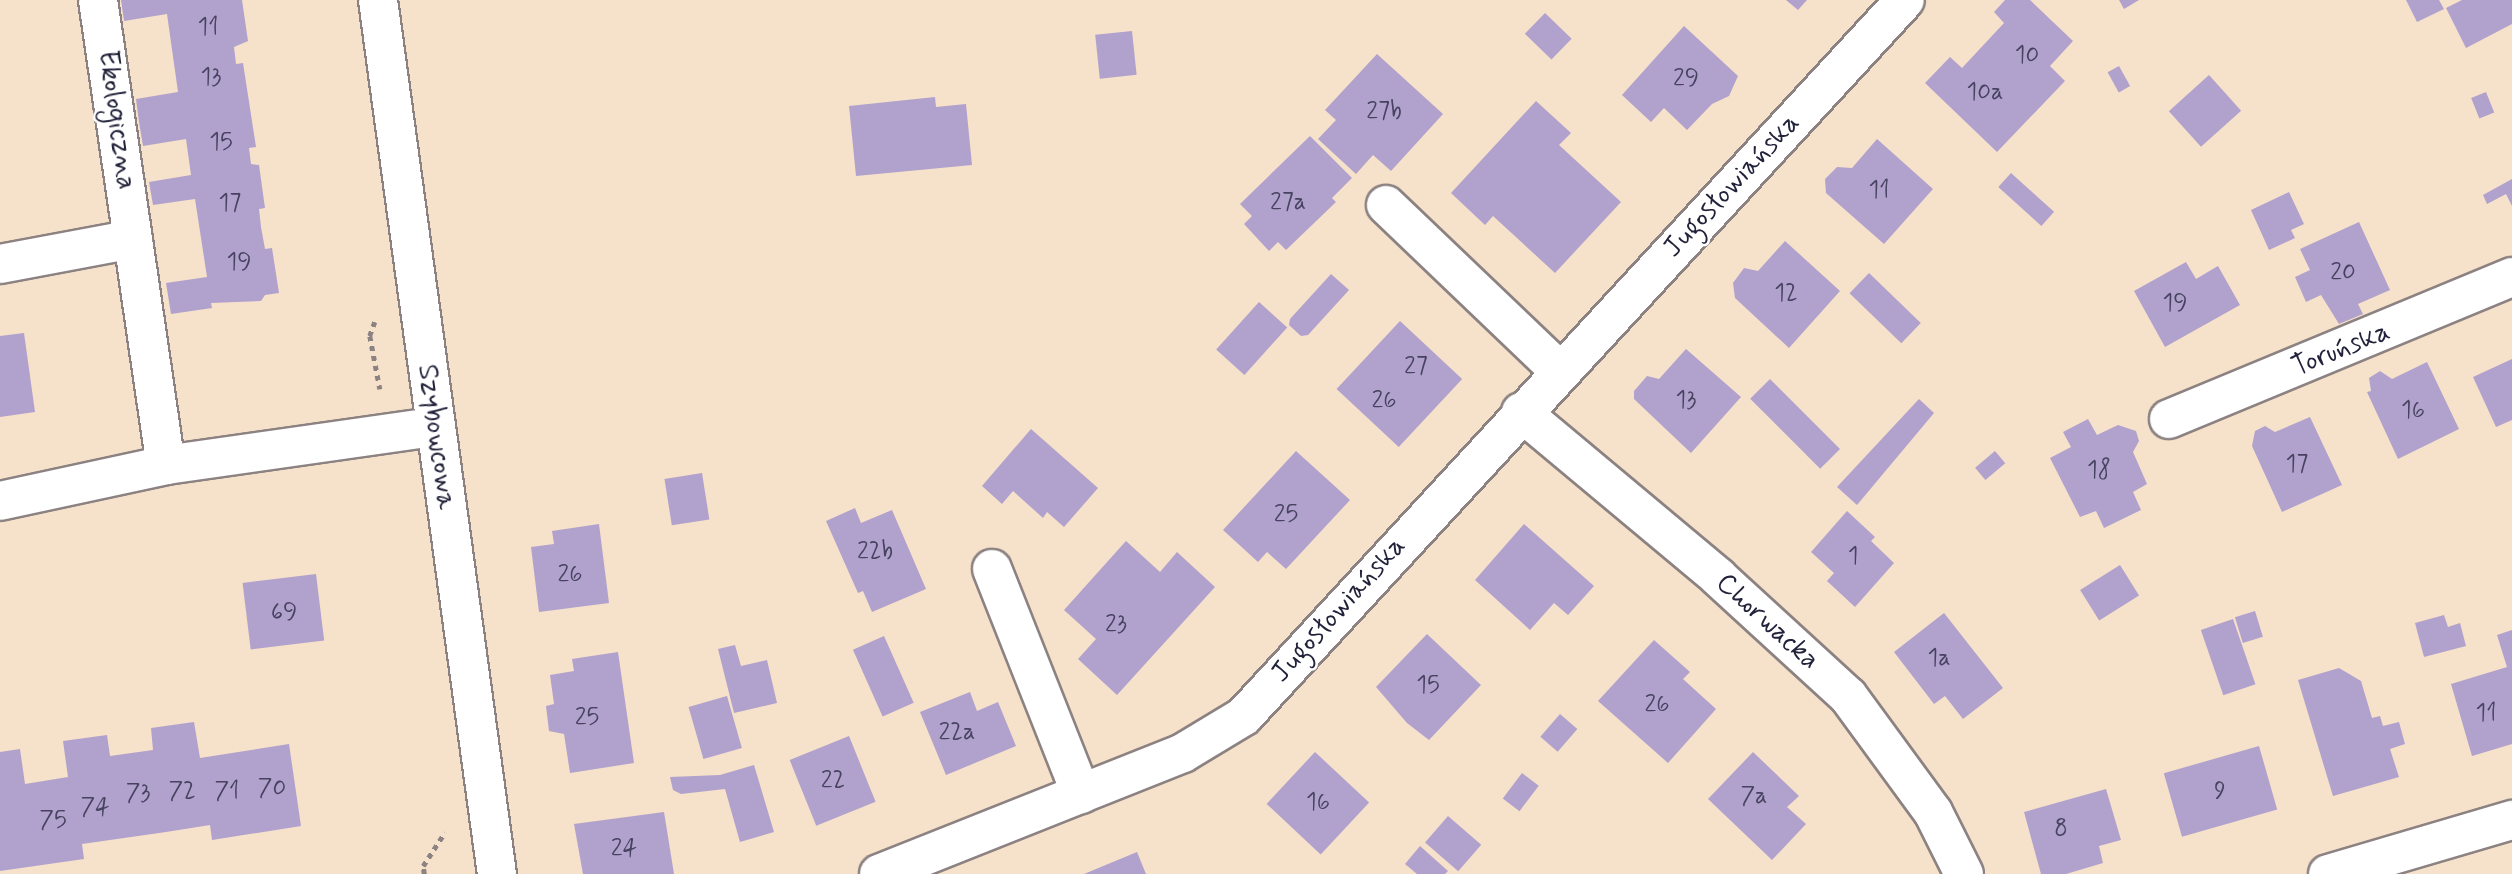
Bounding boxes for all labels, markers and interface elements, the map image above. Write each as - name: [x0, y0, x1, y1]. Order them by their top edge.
- house number: 11: [197, 14, 219, 42]
- house number: 10: [2015, 42, 2039, 70]
- street label: Ekologiczna: [90, 48, 142, 192]
- house number: 13: [201, 64, 221, 92]
- house number: 29: [1673, 65, 1699, 93]
- house number: 10a: [1967, 79, 2003, 107]
- house number: 27b: [1366, 98, 1402, 126]
- street label: Jugosłowiańska: [1657, 107, 1807, 265]
- house number: 15: [209, 129, 233, 157]
- house number: 11: [1868, 177, 1890, 205]
- house number: 27a: [1270, 189, 1306, 217]
- house number: 17: [219, 190, 241, 218]
- house number: 19: [226, 249, 252, 277]
- house number: 20: [2330, 259, 2356, 287]
- house number: 12: [1774, 280, 1798, 308]
- house number: 19: [2162, 290, 2188, 318]
- street label: Toruńska: [2287, 315, 2395, 385]
- house number: 27: [1404, 353, 1428, 381]
- street label: Szybowcowa: [409, 362, 463, 512]
- house number: 26: [1371, 387, 1397, 415]
- house number: 13: [1676, 387, 1696, 415]
- house number: 16: [2401, 397, 2425, 425]
- house number: 17: [2286, 451, 2308, 479]
- house number: 18: [2087, 457, 2111, 485]
- house number: 25: [1274, 501, 1298, 529]
- street label: Jugosłowiańska: [1265, 530, 1413, 690]
- house number: 22b: [857, 538, 893, 566]
- house number: 1: [1848, 543, 1858, 571]
- house number: 26: [557, 561, 583, 589]
- street label: Chorwacka: [1708, 567, 1826, 677]
- house number: 69: [271, 599, 297, 627]
- house number: 23: [1105, 611, 1127, 639]
- house number: 1a: [1927, 645, 1951, 673]
- house number: 15: [1416, 672, 1440, 700]
- house number: 26: [1644, 691, 1670, 719]
- house number: 11: [2475, 700, 2497, 728]
- house number: 25: [575, 704, 599, 732]
- house number: 22a: [939, 719, 975, 747]
- house number: 22: [821, 767, 845, 795]
- house number: 70: [258, 775, 286, 803]
- house number: 72: [168, 778, 196, 806]
- house number: 71: [215, 778, 239, 806]
- house number: 9: [2214, 778, 2226, 806]
- house number: 73: [126, 780, 150, 808]
- house number: 7a: [1741, 783, 1767, 811]
- house number: 16: [1306, 789, 1330, 817]
- house number: 74: [80, 794, 110, 822]
- house number: 75: [39, 807, 67, 835]
- house number: 8: [2054, 815, 2068, 843]
- house number: 24: [611, 835, 637, 863]

